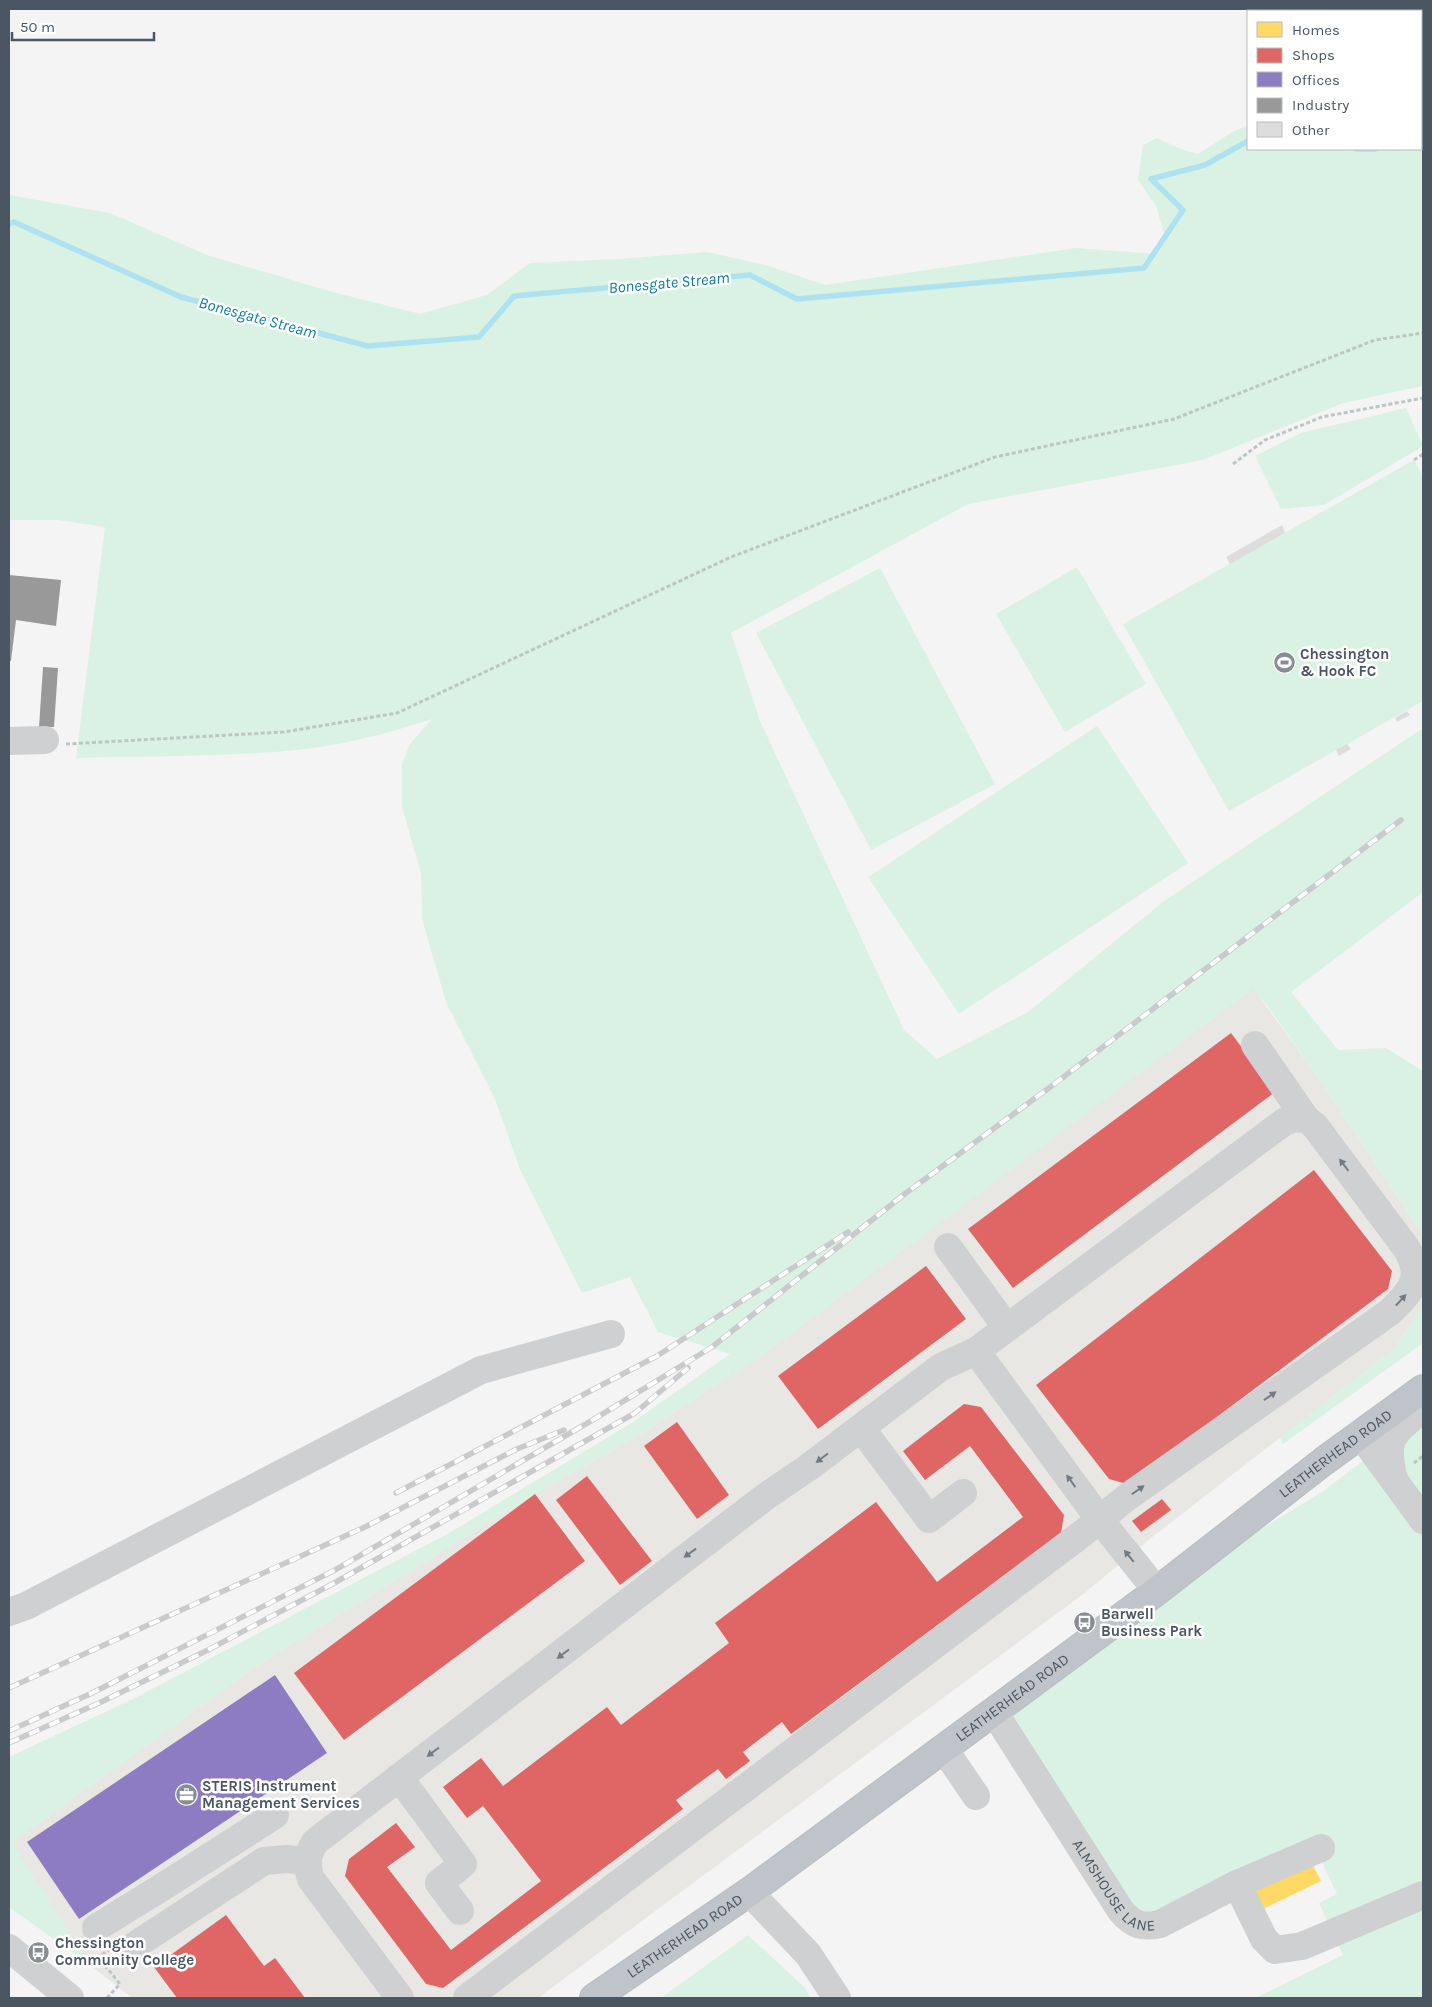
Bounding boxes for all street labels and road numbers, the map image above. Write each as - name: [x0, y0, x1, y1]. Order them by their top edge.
- street label: LEATHERHEAD ROAD: [1275, 1406, 1396, 1502]
- street label: LEATHERHEAD ROAD: [952, 1650, 1073, 1746]
- street label: ALMSHOUSE LANE: [1069, 1836, 1156, 1935]
- street label: LEATHERHEAD ROAD: [623, 1890, 746, 1982]

